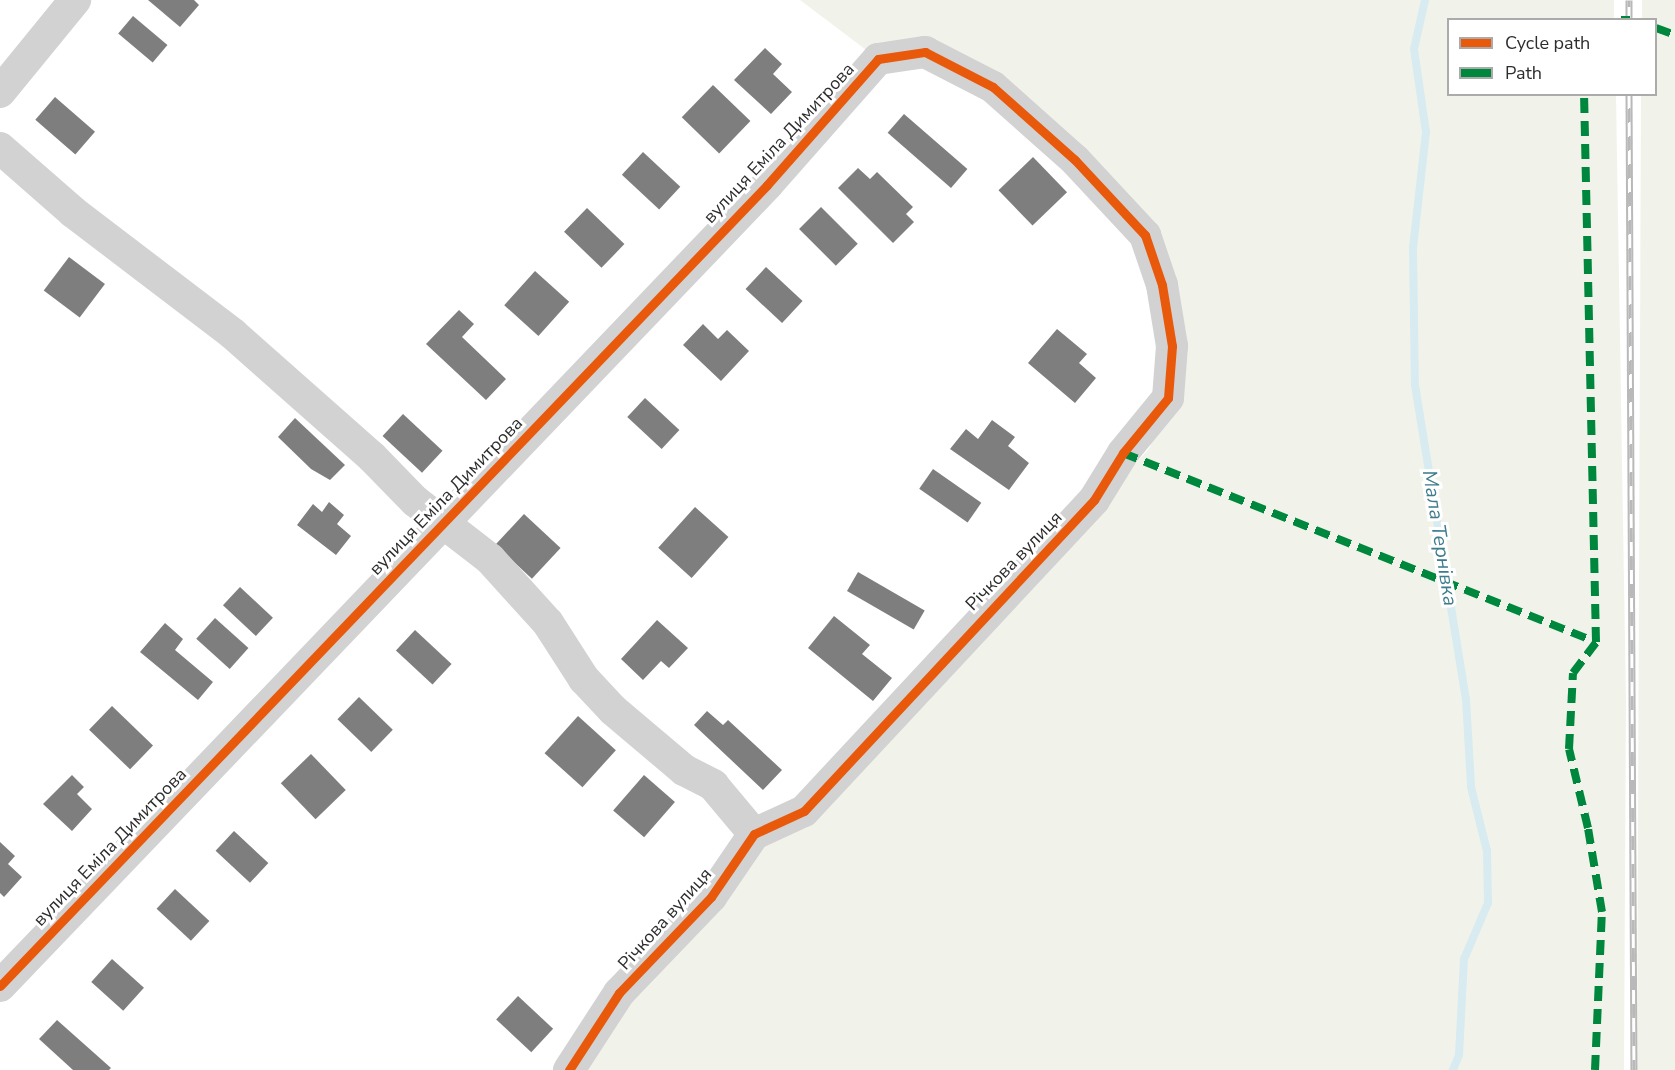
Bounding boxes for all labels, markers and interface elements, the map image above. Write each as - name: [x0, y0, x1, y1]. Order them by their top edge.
- legend: [1447, 18, 1657, 96]
- text: Cycle path: [1505, 31, 1590, 55]
- street label: вулиця Еміла Димитрова: [699, 58, 859, 228]
- text: Path: [1505, 61, 1542, 85]
- street label: вулиця Еміла Димитрова: [365, 412, 527, 580]
- water label: Мала Тернівка: [1417, 468, 1463, 608]
- street label: Річкова вулиця: [961, 507, 1067, 615]
- street label: вулиця Еміла Димитрова: [29, 763, 191, 931]
- street label: Річкова вулиця: [614, 864, 716, 974]

